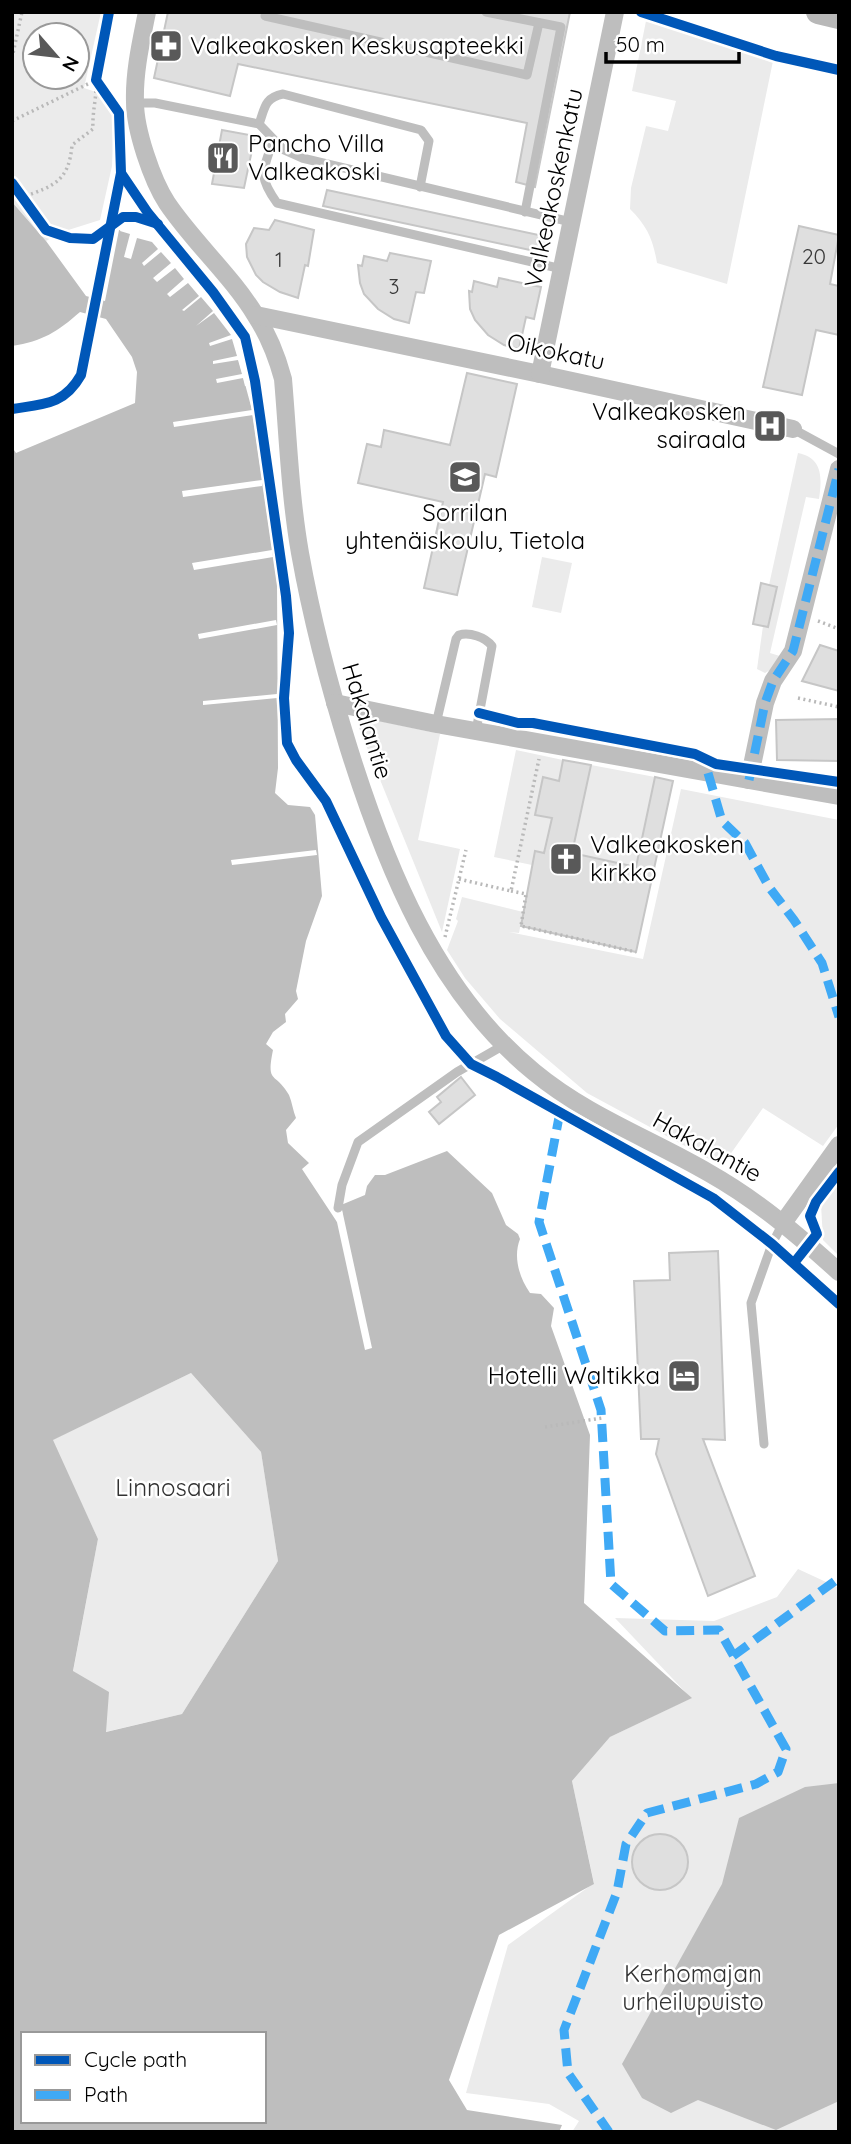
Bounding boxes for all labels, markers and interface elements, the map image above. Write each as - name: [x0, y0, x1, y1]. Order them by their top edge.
- north arrow: [21, 21, 91, 91]
- scale bar: [606, 21, 739, 65]
- pharmacy icon: Valkeakosken Keskusapteekki: [147, 27, 185, 65]
- place label: Valkeakosken Keskusapteekki: [190, 30, 524, 60]
- text: 50 m: [616, 31, 665, 57]
- text: N: [57, 52, 85, 76]
- street label: Valkeakoskenkatu: [517, 85, 589, 290]
- place label: Pancho Villa Valkeakoski: [248, 128, 384, 186]
- restaurant icon: Pancho Villa Valkeakoski: [204, 139, 242, 177]
- house number: 20: [802, 243, 826, 269]
- house number: 1: [275, 246, 283, 272]
- house number: 3: [388, 273, 400, 299]
- street label: Oikokatu: [504, 326, 608, 376]
- place label: Valkeakosken sairaala: [592, 396, 746, 454]
- hospital icon: Valkeakosken sairaala: [751, 407, 789, 445]
- school or university icon: Sorrilan yhtenäiskoulu, Tietola: [446, 458, 484, 496]
- place label: Sorrilan yhtenäiskoulu, Tietola: [345, 497, 585, 555]
- street label: Hakalantie: [336, 659, 400, 782]
- place label: Valkeakosken kirkko: [590, 829, 744, 887]
- church icon: Valkeakosken kirkko: [547, 840, 585, 878]
- street label: Hakalantie: [648, 1104, 767, 1188]
- hotel icon: Hotelli Waltikka: [665, 1357, 703, 1395]
- place label: Hotelli Waltikka: [488, 1360, 660, 1390]
- park label: Linnosaari: [115, 1472, 231, 1502]
- park label: Kerhomajan urheilupuisto: [622, 1958, 764, 2016]
- legend: [21, 2032, 266, 2123]
- text: Cycle path: [84, 2046, 187, 2072]
- text: Path: [84, 2081, 128, 2107]

